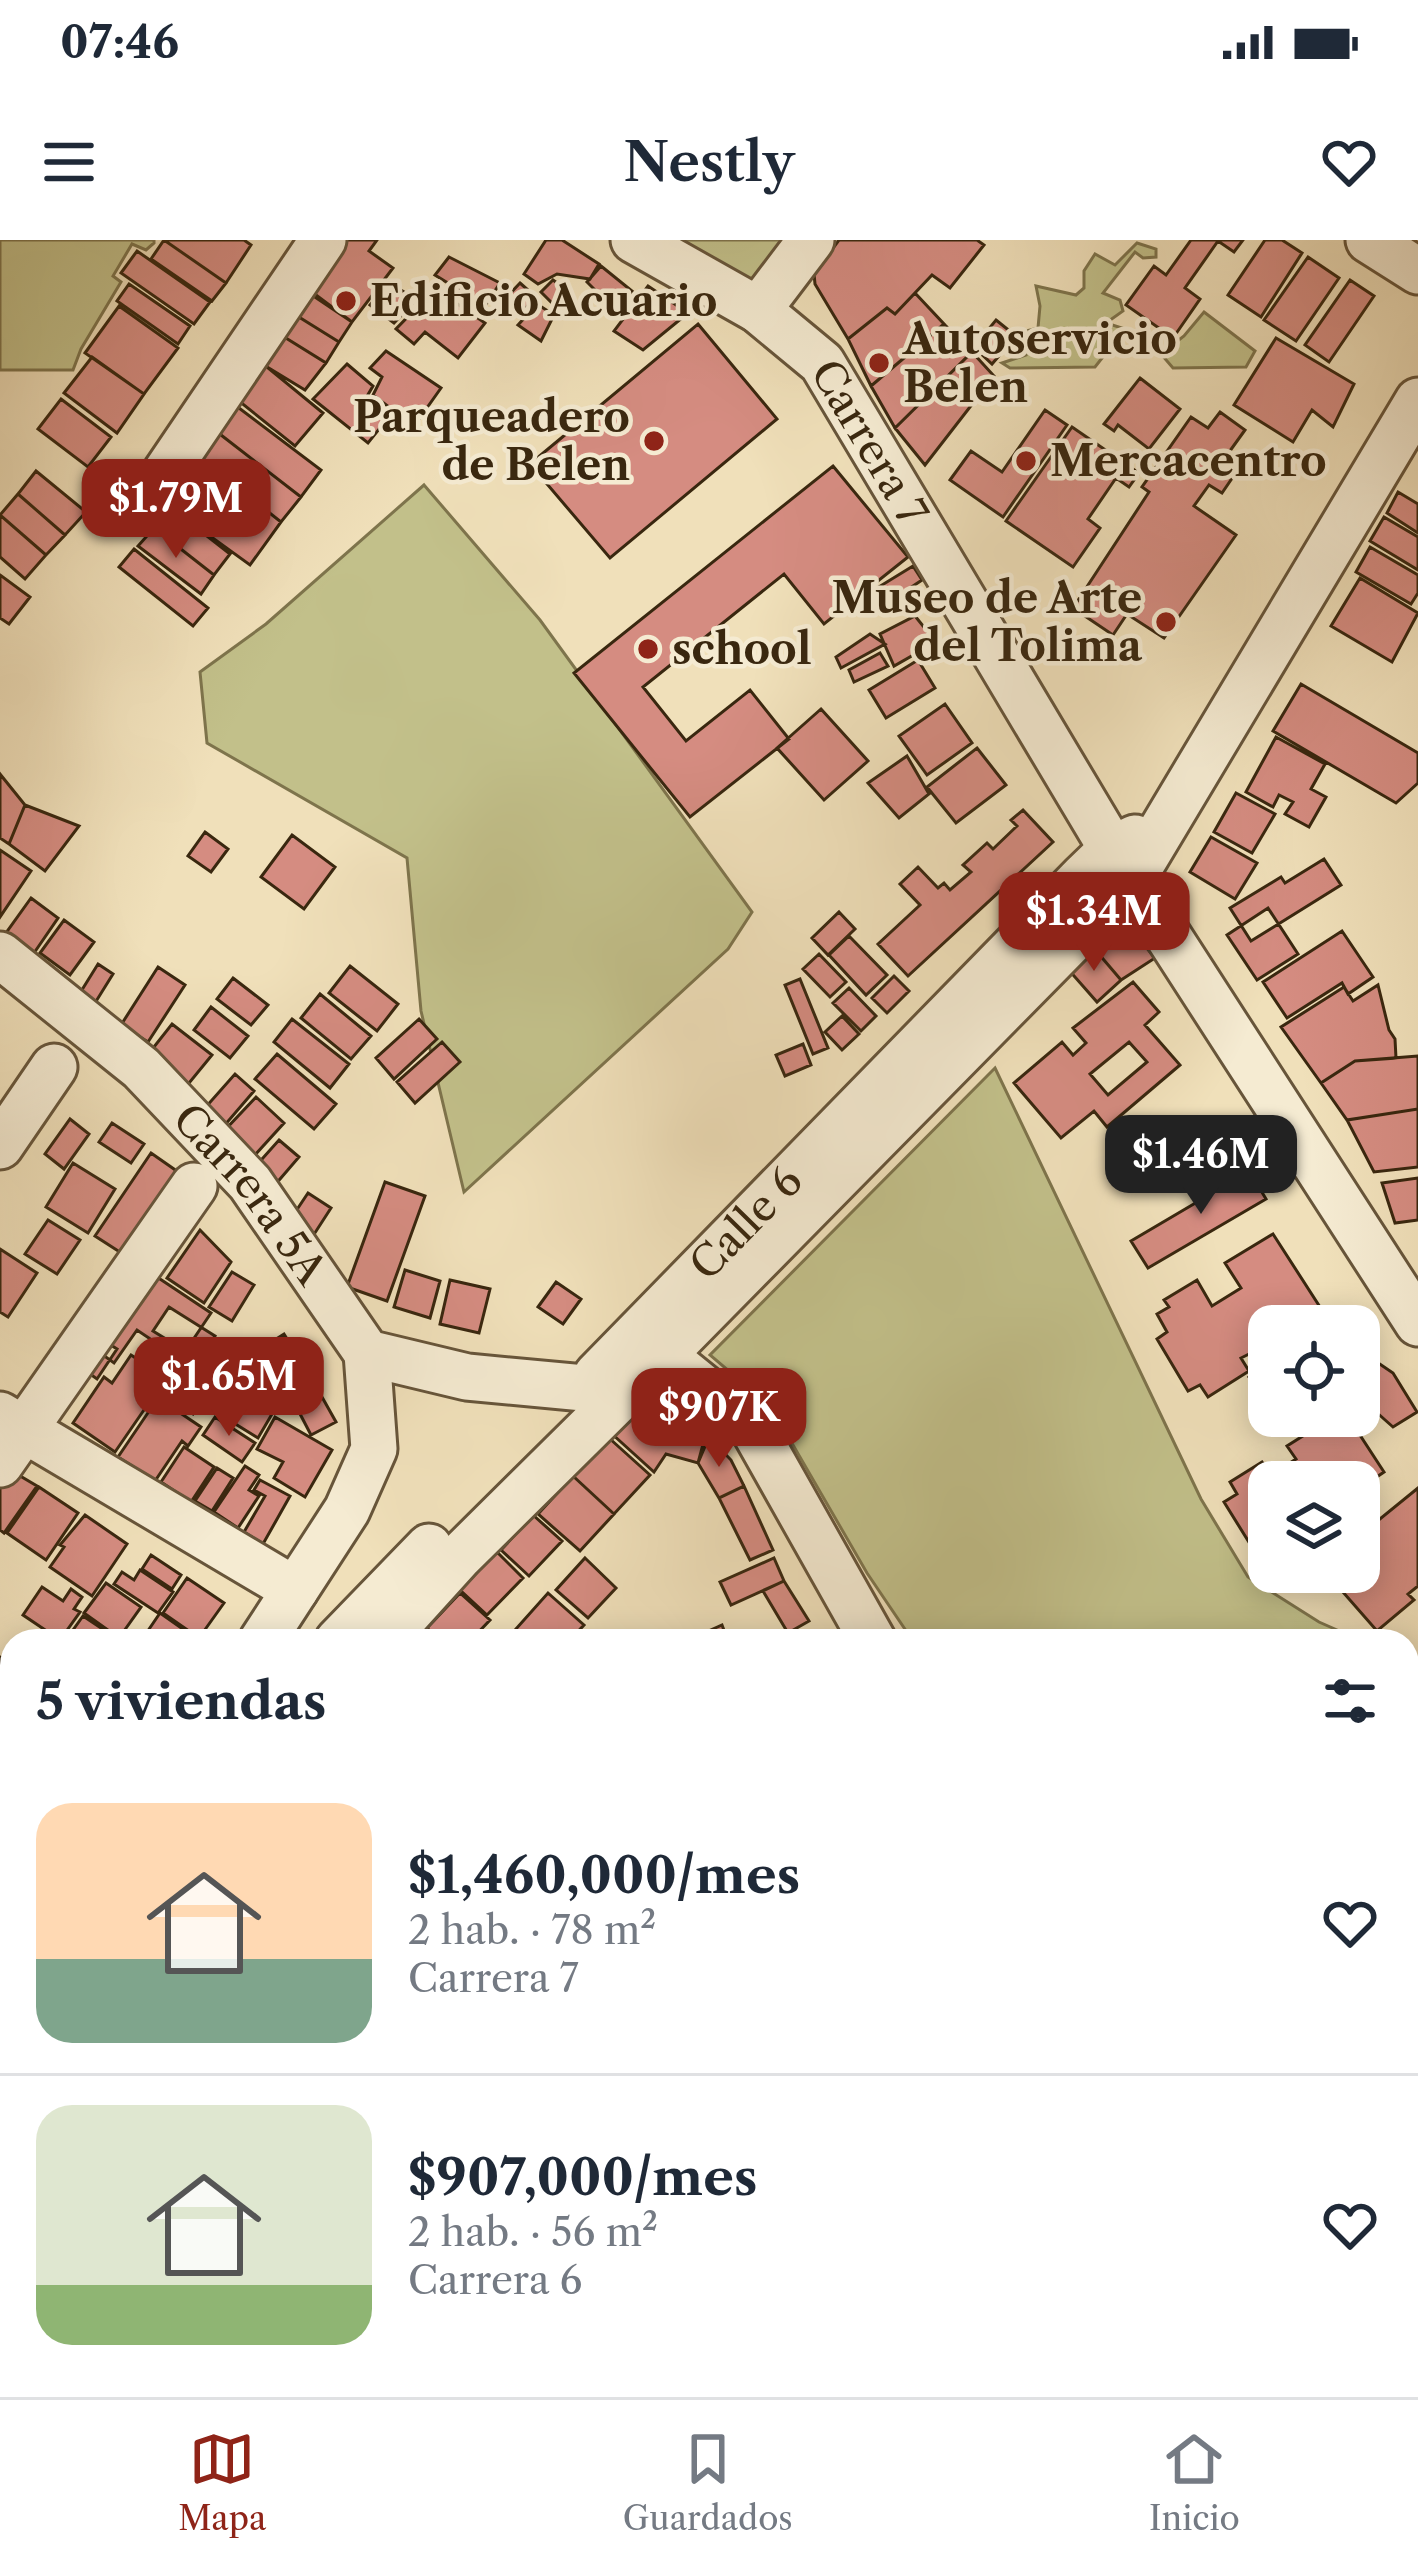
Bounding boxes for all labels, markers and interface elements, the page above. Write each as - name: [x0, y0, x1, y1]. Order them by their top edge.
- text: 07:46: [60, 14, 179, 70]
- icon: menu: [36, 129, 102, 195]
- text: Nestly: [623, 129, 795, 195]
- icon: heart: [1316, 129, 1382, 195]
- place label: Edificio Acuario: [370, 275, 717, 327]
- marker: Edificio Acuario: [333, 288, 359, 314]
- place label: Autoservicio Belen: [902, 313, 1177, 413]
- street label: Carrera 7: [800, 350, 939, 535]
- marker: Autoservicio Belen: [866, 350, 892, 376]
- place label: Parqueadero de Belen: [353, 391, 630, 491]
- marker: Parqueadero de Belen: [641, 428, 667, 454]
- place label: Mercacentro: [1050, 435, 1327, 487]
- marker: Mercacentro: [1013, 448, 1039, 474]
- pin: $1.79M: [78, 459, 274, 561]
- text: $1.79M: [109, 474, 243, 522]
- place label: Museo de Arte del Tolima: [832, 572, 1143, 672]
- marker: Museo de Arte del Tolima: [1153, 609, 1179, 635]
- place label: school: [672, 623, 812, 675]
- marker: school: [635, 636, 661, 662]
- pin: $1.34M: [996, 872, 1192, 974]
- text: $1.34M: [1026, 887, 1162, 935]
- street label: Carrera 5A: [163, 1093, 339, 1295]
- pin: $1.46M: [1103, 1115, 1299, 1217]
- text: $1.46M: [1132, 1130, 1270, 1178]
- street label: Calle 6: [679, 1155, 813, 1290]
- map controls: [1248, 1305, 1380, 1593]
- button: locate: [1248, 1305, 1380, 1437]
- pin: $1.65M: [131, 1337, 327, 1439]
- text: $1.65M: [161, 1352, 297, 1400]
- pin: $907K: [635, 1368, 803, 1470]
- text: $907K: [658, 1383, 780, 1431]
- button: layers: [1248, 1461, 1380, 1593]
- icon: filters: [1317, 1668, 1383, 1734]
- text: 5 viviendas: [36, 1670, 326, 1732]
- text: $1,460,000/mes: [408, 1844, 800, 1906]
- icon: home: [132, 1851, 276, 1995]
- icon: heart: [1317, 1890, 1383, 1956]
- text: 2 hab. · 78 m²: [408, 1906, 656, 1954]
- text: Carrera 7: [408, 1954, 579, 2002]
- text: $907,000/mes: [408, 2146, 757, 2208]
- icon: home: [132, 2153, 276, 2297]
- icon: heart: [1317, 2192, 1383, 2258]
- text: 2 hab. · 56 m²: [408, 2208, 658, 2256]
- text: Carrera 6: [408, 2256, 582, 2304]
- tab: Mapa: [178, 2426, 266, 2539]
- tab: Guardados: [623, 2426, 793, 2539]
- tab: Inicio: [1149, 2426, 1240, 2539]

